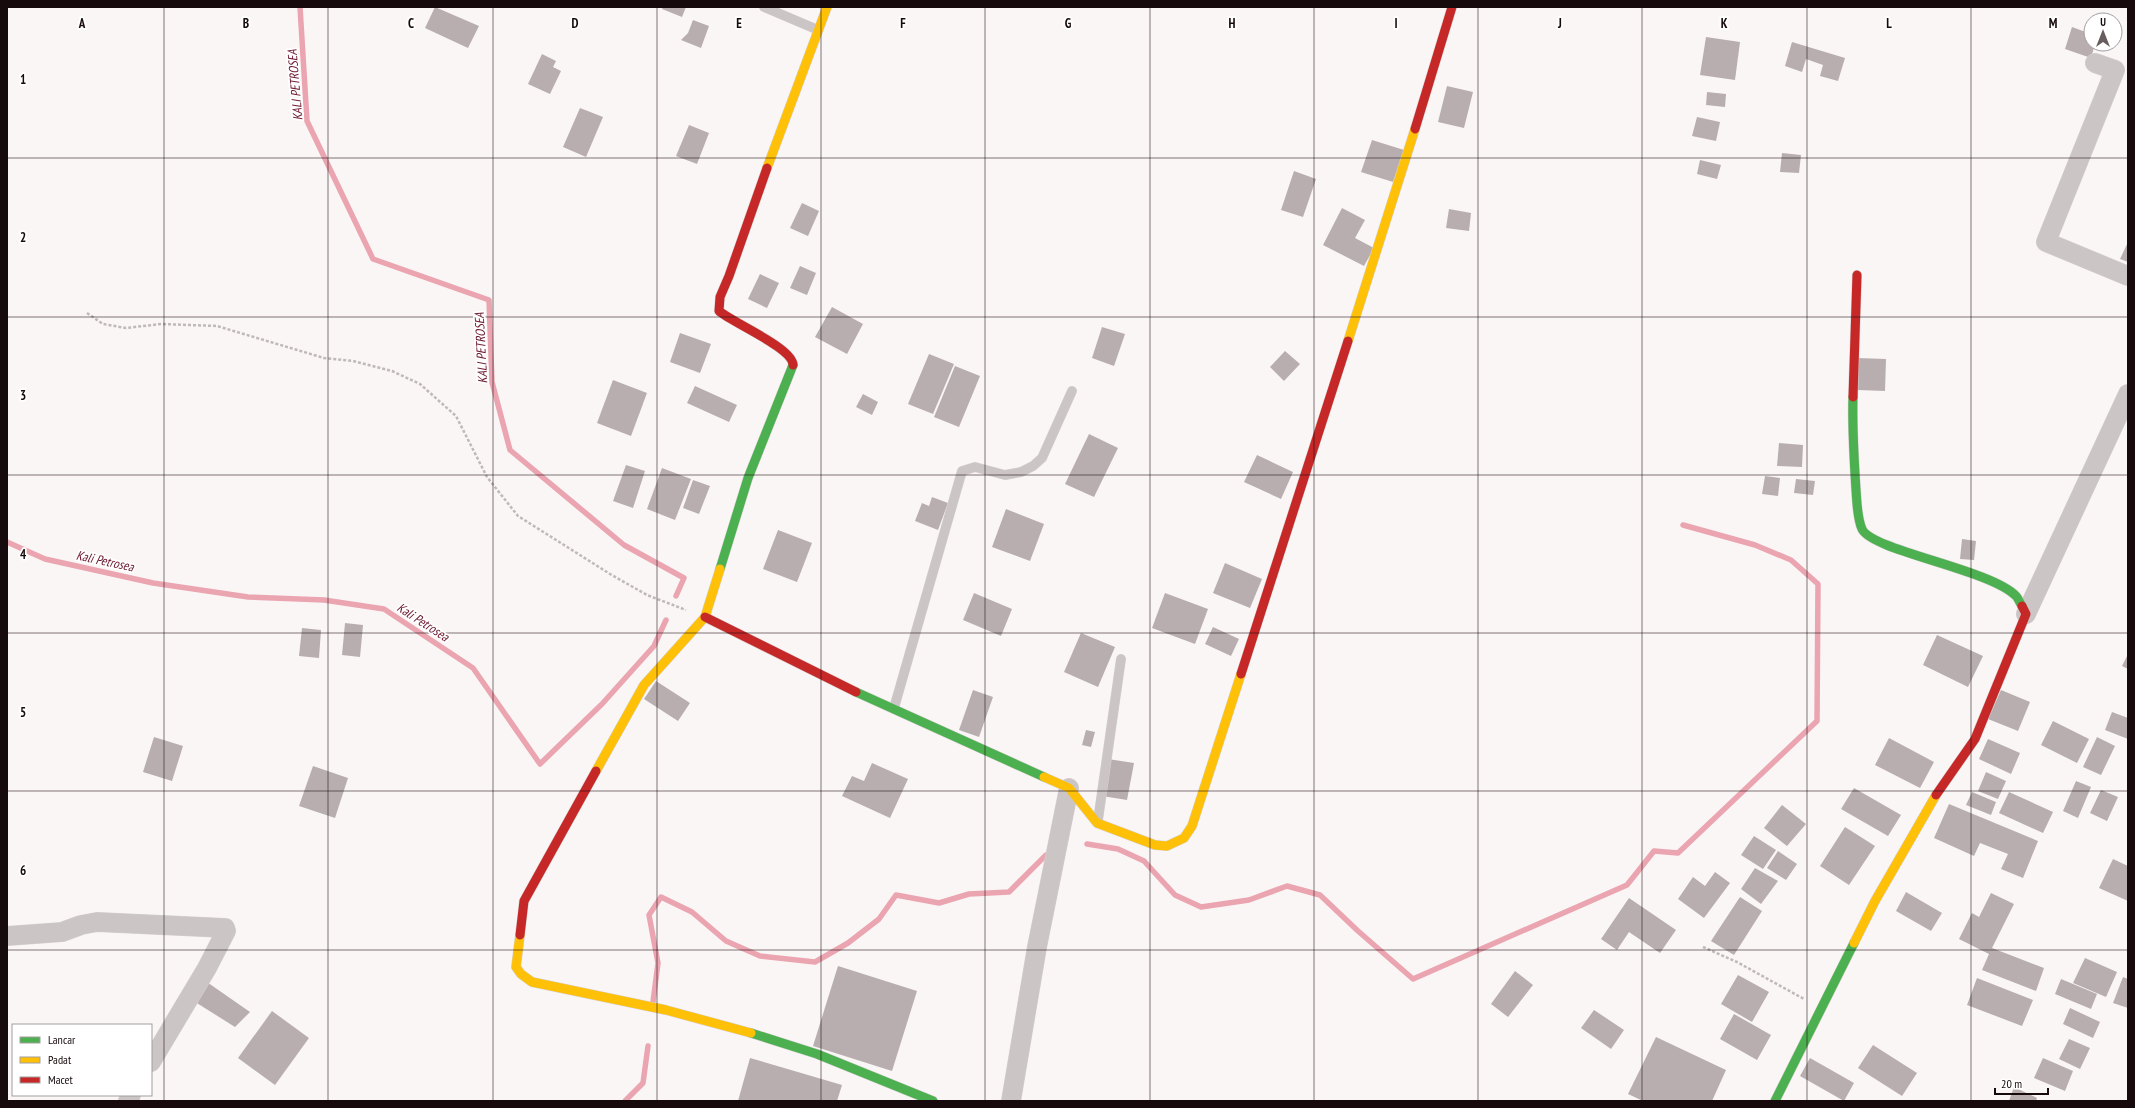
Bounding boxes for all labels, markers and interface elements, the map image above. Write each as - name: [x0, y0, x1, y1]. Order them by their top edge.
- north arrow: [2083, 12, 2123, 52]
- text: A: [78, 15, 86, 32]
- text: B: [243, 15, 249, 32]
- text: C: [408, 15, 414, 32]
- text: D: [572, 15, 579, 32]
- text: E: [736, 15, 742, 32]
- text: F: [900, 15, 906, 32]
- text: G: [1065, 15, 1072, 32]
- text: H: [1229, 15, 1236, 32]
- text: I: [1394, 15, 1398, 32]
- text: J: [1557, 15, 1562, 32]
- text: K: [1721, 15, 1728, 32]
- text: L: [1886, 15, 1892, 32]
- text: M: [2049, 15, 2058, 32]
- text: U: [2100, 15, 2106, 29]
- water label: KALI PETROSEA: [283, 48, 307, 121]
- text: 1: [20, 71, 26, 88]
- text: 2: [20, 229, 26, 246]
- water label: KALI PETROSEA: [471, 311, 491, 384]
- text: 3: [20, 387, 26, 404]
- text: 4: [20, 546, 27, 563]
- water label: Kali Petrosea: [75, 547, 136, 576]
- water label: Kali Petrosea: [394, 599, 453, 645]
- text: 5: [20, 704, 26, 721]
- text: 6: [20, 862, 26, 879]
- legend: [12, 1024, 152, 1096]
- text: Lancar: [48, 1032, 76, 1047]
- text: Padat: [48, 1052, 72, 1067]
- scale bar: [1995, 1070, 2048, 1096]
- text: Macet: [48, 1072, 73, 1087]
- text: 20 m: [2001, 1076, 2022, 1091]

